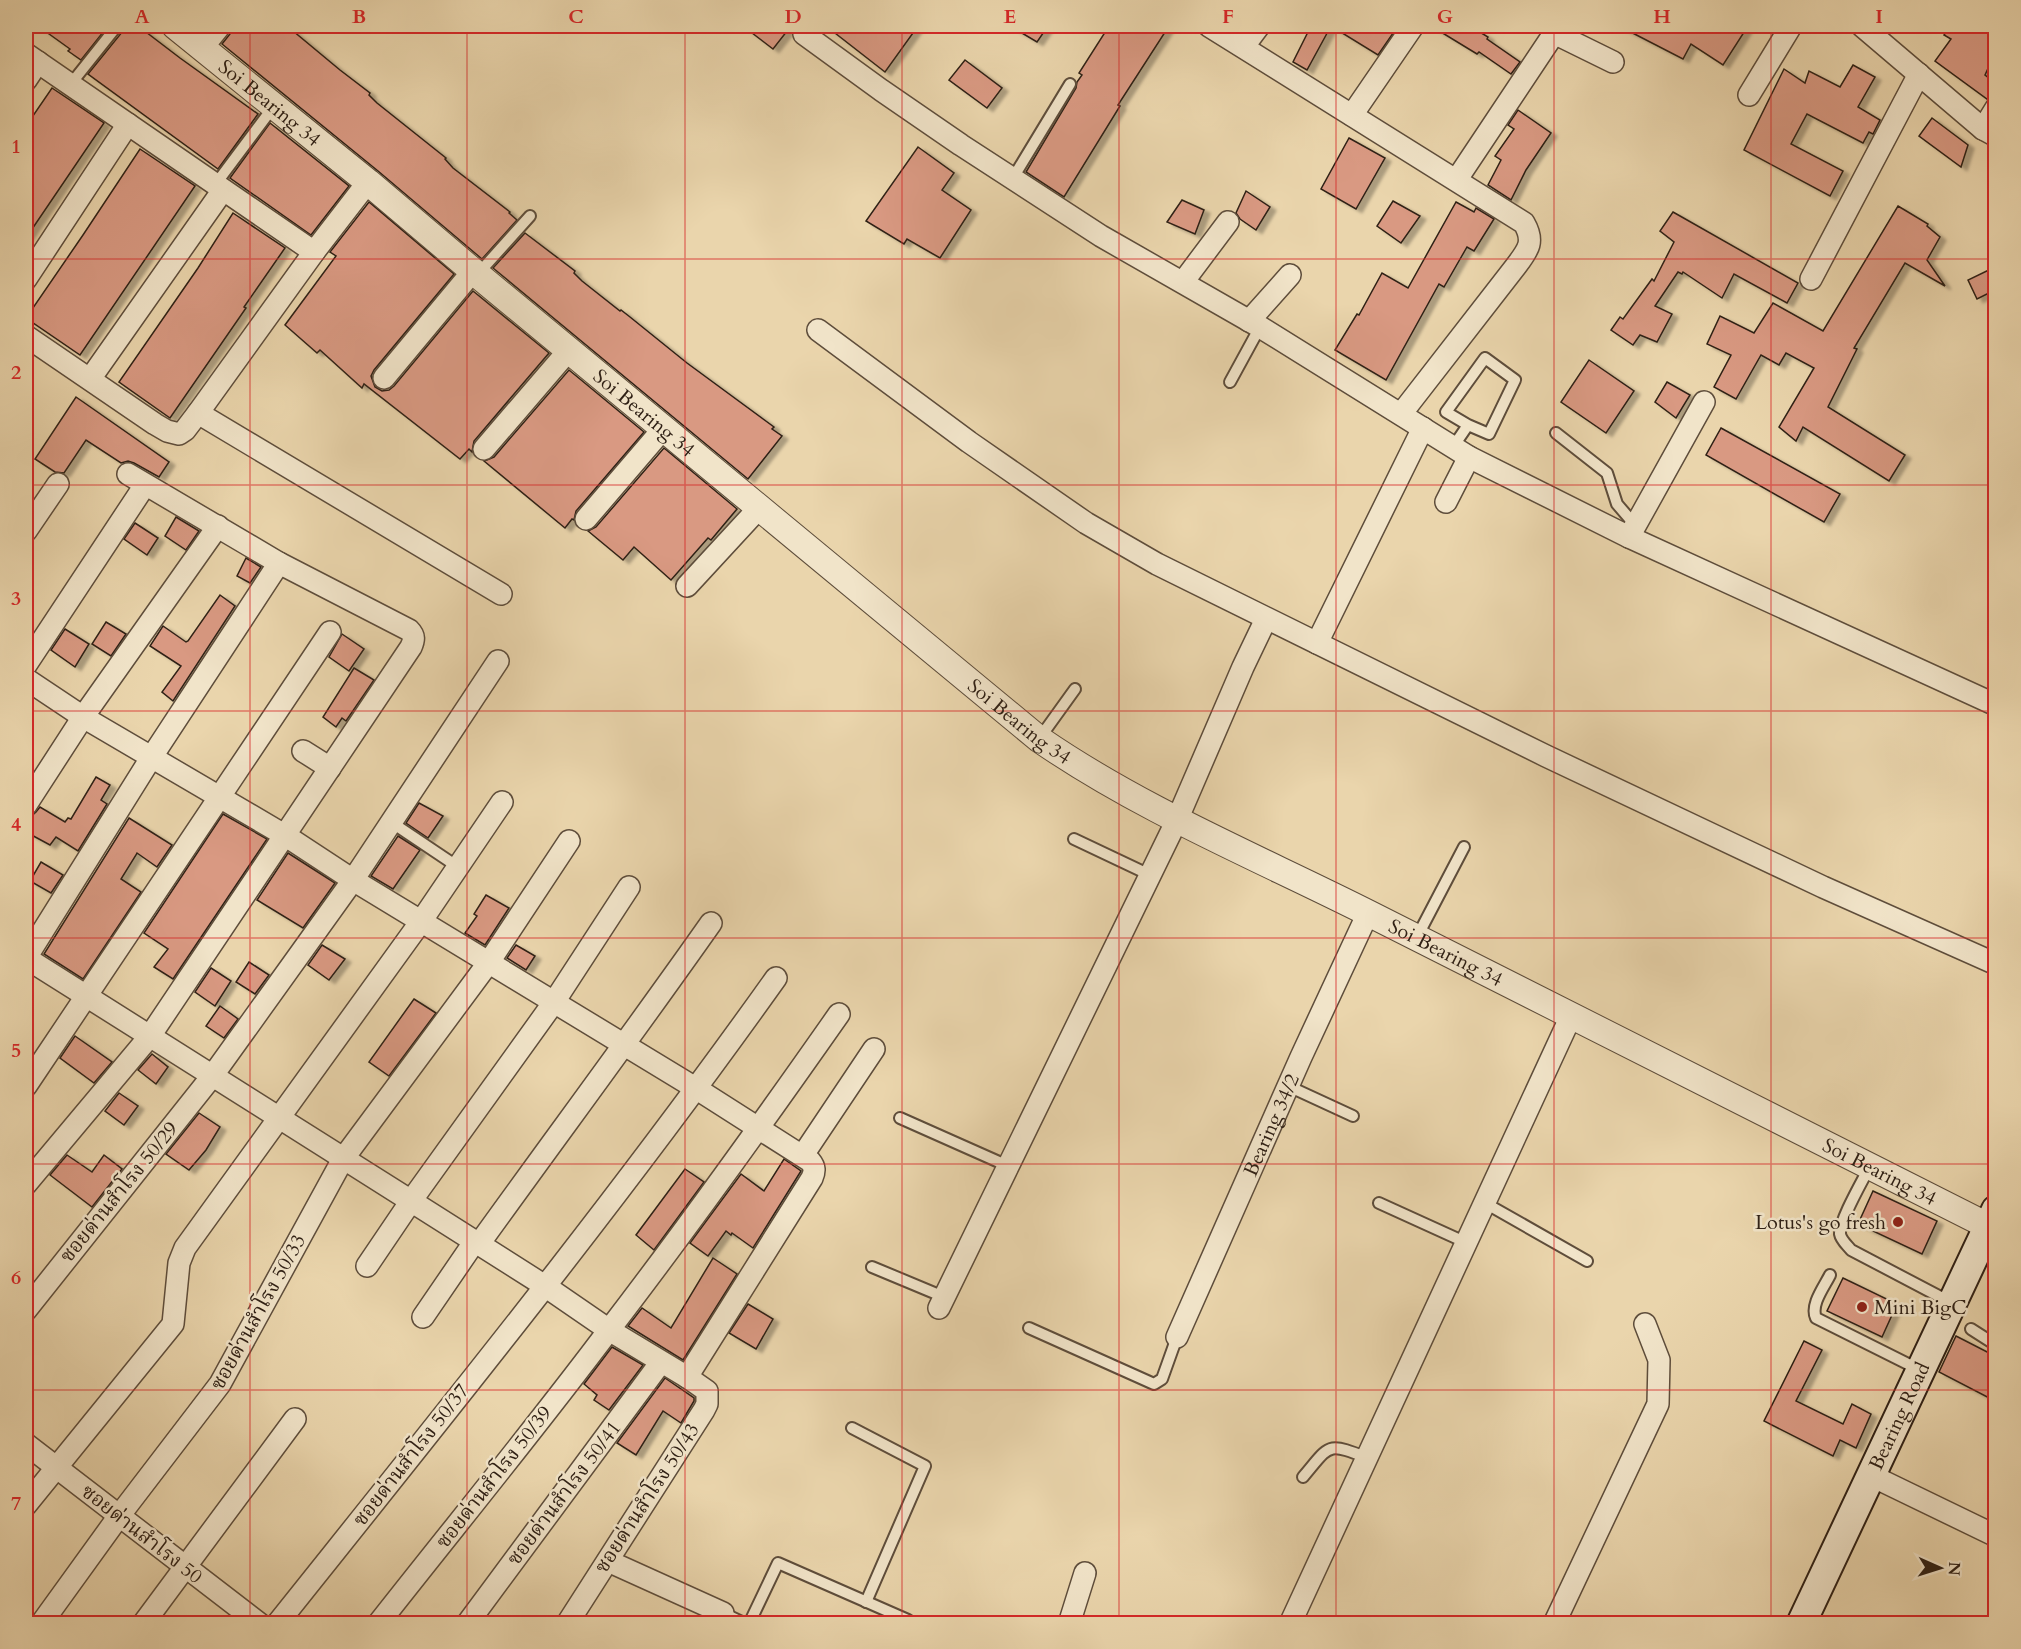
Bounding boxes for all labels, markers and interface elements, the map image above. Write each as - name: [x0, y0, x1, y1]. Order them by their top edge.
- text: A: [134, 3, 150, 30]
- text: B: [352, 3, 366, 30]
- text: C: [568, 3, 584, 30]
- text: D: [784, 3, 802, 30]
- text: E: [1004, 3, 1016, 30]
- text: F: [1222, 3, 1234, 30]
- text: G: [1437, 3, 1453, 30]
- text: H: [1653, 3, 1671, 30]
- text: I: [1875, 3, 1883, 30]
- street label: Soi Bearing 34: [213, 53, 327, 152]
- text: 1: [11, 133, 21, 160]
- text: 2: [11, 359, 21, 386]
- street label: Soi Bearing 34: [588, 362, 701, 463]
- text: 3: [11, 585, 21, 612]
- street label: Soi Bearing 34: [962, 672, 1076, 770]
- text: 4: [11, 811, 21, 838]
- street label: Soi Bearing 34: [1384, 912, 1508, 992]
- text: 5: [11, 1037, 21, 1064]
- street label: Bearing 34/2: [1236, 1069, 1305, 1180]
- street label: ซอยด่านสำโรง 50/29: [53, 1115, 184, 1268]
- street label: Soi Bearing 34: [1818, 1131, 1941, 1211]
- place label: Lotus's go fresh: [1755, 1209, 1886, 1236]
- marker: Lotus's go fresh: [1891, 1215, 1905, 1229]
- street label: ซอยด่านสำโรง 50/33: [203, 1229, 312, 1395]
- text: 6: [11, 1264, 21, 1291]
- place label: Mini BigC: [1874, 1294, 1967, 1321]
- marker: Mini BigC: [1855, 1300, 1869, 1314]
- street label: Bearing Road: [1862, 1357, 1936, 1474]
- street label: ซอยด่านสำโรง 50/37: [346, 1378, 475, 1532]
- street label: ซอยด่านสำโรง 50/39: [429, 1400, 558, 1554]
- street label: ซอยด่านสำโรง 50/41: [500, 1415, 627, 1571]
- street label: ซอยด่านสำโรง 50/43: [587, 1417, 706, 1578]
- street label: ซอยด่านสำโรง 50: [76, 1477, 209, 1590]
- text: 7: [11, 1490, 21, 1517]
- north arrow: [1910, 1538, 1970, 1598]
- text: N: [1943, 1561, 1965, 1576]

